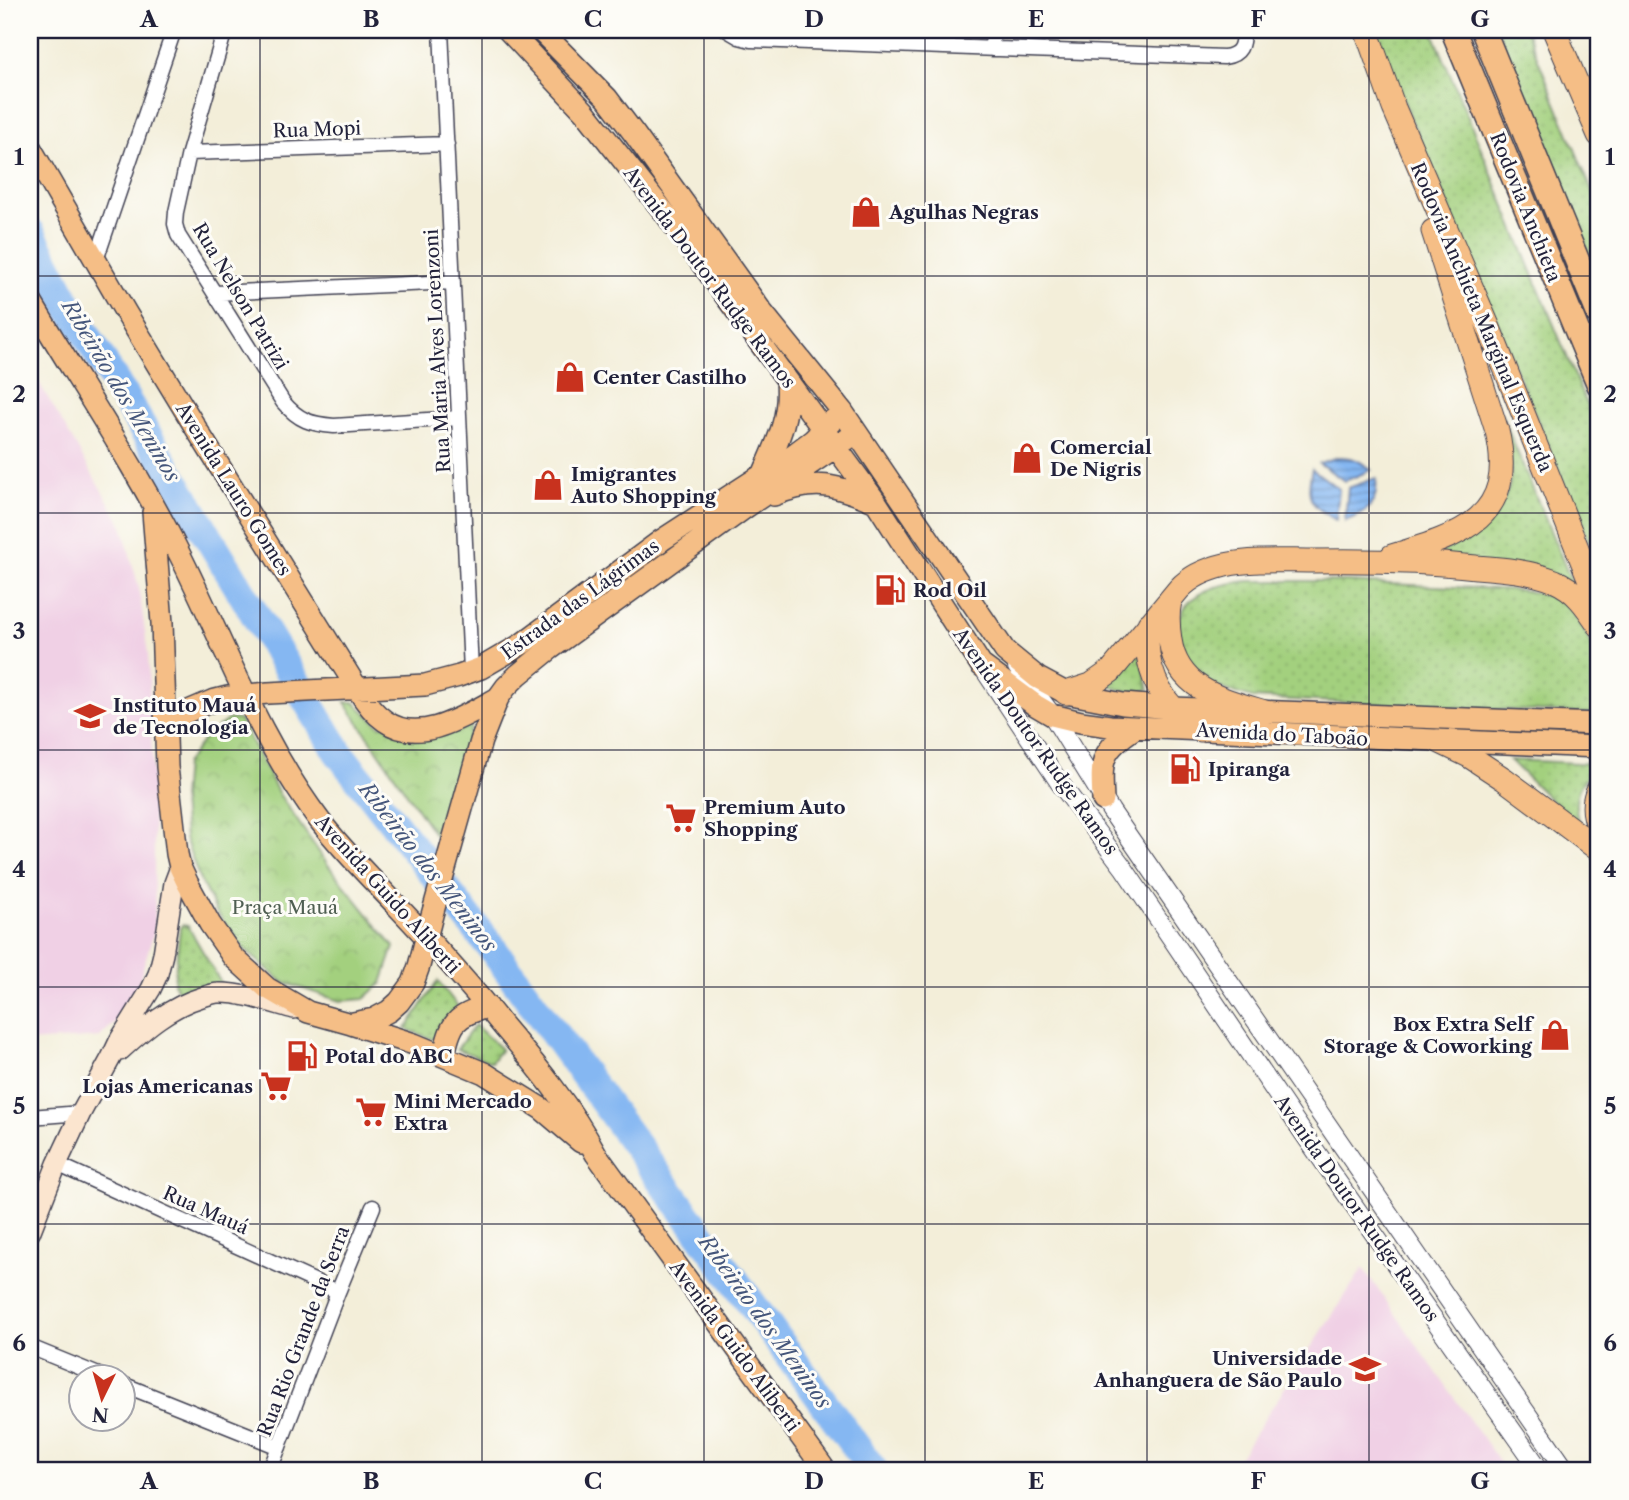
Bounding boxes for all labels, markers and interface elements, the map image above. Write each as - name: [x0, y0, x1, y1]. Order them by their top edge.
- text: A: [139, 5, 159, 33]
- text: B: [362, 5, 380, 33]
- text: C: [584, 5, 602, 33]
- text: D: [804, 5, 824, 33]
- text: E: [1028, 5, 1044, 33]
- text: F: [1250, 5, 1266, 33]
- text: G: [1470, 5, 1490, 33]
- street label: Rua Mopi: [272, 116, 362, 143]
- street label: Rodovia Anchieta: [1485, 129, 1566, 285]
- text: 1: [14, 143, 25, 171]
- text: 1: [1605, 143, 1616, 171]
- street label: Rodovia Anchieta Marginal Esquerda: [1406, 159, 1557, 475]
- street label: Avenida Doutor Rudge Ramos: [618, 161, 800, 393]
- shop icon: Agulhas Negras: [849, 195, 883, 229]
- place label: Agulhas Negras: [888, 201, 1039, 224]
- street label: Rua Nelson Patrizi: [188, 219, 294, 374]
- street label: Rua Maria Alves Lorenzoni: [420, 228, 455, 473]
- water label: Ribeirão dos Meninos: [56, 293, 186, 487]
- shop icon: Center Castilho: [553, 360, 587, 394]
- place label: Center Castilho: [593, 366, 747, 389]
- text: 2: [12, 380, 26, 408]
- text: 2: [1603, 380, 1617, 408]
- street label: Avenida Lauro Gomes: [170, 398, 296, 580]
- place label: Comercial De Nigris: [1050, 436, 1152, 481]
- shop icon: Comercial De Nigris: [1010, 441, 1044, 475]
- place label: Imigrantes Auto Shopping: [570, 463, 717, 508]
- shop icon: Imigrantes Auto Shopping: [531, 468, 565, 502]
- street label: Estrada das Lágrimas: [497, 534, 664, 664]
- fuel station icon: Rod Oil: [873, 573, 907, 607]
- place label: Rod Oil: [913, 579, 987, 602]
- text: 3: [13, 617, 26, 645]
- text: 3: [1604, 617, 1617, 645]
- street label: Avenida Doutor Rudge Ramos: [948, 623, 1123, 859]
- place label: Instituto Mauá de Tecnologia: [113, 694, 257, 739]
- school or university icon: Instituto Mauá de Tecnologia: [73, 699, 107, 733]
- street label: Avenida do Taboão: [1194, 718, 1369, 750]
- fuel station icon: Ipiranga: [1168, 752, 1202, 786]
- place label: Ipiranga: [1208, 758, 1291, 781]
- water label: Ribeirão dos Meninos: [353, 775, 503, 957]
- place label: Premium Auto Shopping: [704, 796, 845, 841]
- supermarket icon: Premium Auto Shopping: [664, 801, 698, 835]
- street label: Avenida Guido Aliberti: [310, 809, 465, 979]
- text: 4: [12, 855, 26, 883]
- text: 4: [1603, 855, 1617, 883]
- park label: Praça Mauá: [232, 896, 338, 919]
- place label: Box Extra Self Storage & Coworking: [1323, 1013, 1535, 1058]
- shop icon: Box Extra Self Storage & Coworking: [1538, 1018, 1572, 1052]
- fuel station icon: Potal do ABC: [285, 1039, 319, 1073]
- place label: Potal do ABC: [325, 1045, 453, 1068]
- supermarket icon: Lojas Americanas: [259, 1069, 293, 1103]
- place label: Lojas Americanas: [82, 1075, 253, 1098]
- place label: Mini Mercado Extra: [394, 1090, 532, 1135]
- street label: Avenida Doutor Rudge Ramos: [1269, 1090, 1444, 1326]
- text: 5: [13, 1092, 25, 1120]
- text: 5: [1604, 1092, 1616, 1120]
- supermarket icon: Mini Mercado Extra: [354, 1095, 388, 1129]
- street label: Rua Mauá: [159, 1181, 252, 1240]
- street label: Rua Rio Grande da Serra: [253, 1223, 354, 1440]
- water label: Ribeirão dos Meninos: [693, 1228, 837, 1414]
- street label: Avenida Guido Aliberti: [664, 1255, 805, 1436]
- text: 6: [12, 1329, 26, 1357]
- text: 6: [1603, 1329, 1617, 1357]
- place label: Universidade Anhanguera de São Paulo: [1093, 1347, 1342, 1392]
- school or university icon: Universidade Anhanguera de São Paulo: [1348, 1352, 1382, 1386]
- north arrow: [66, 1364, 136, 1434]
- text: N: [91, 1402, 110, 1427]
- text: A: [139, 1467, 159, 1495]
- text: B: [362, 1467, 380, 1495]
- text: C: [584, 1467, 602, 1495]
- text: D: [804, 1467, 824, 1495]
- text: E: [1028, 1467, 1044, 1495]
- text: F: [1250, 1467, 1266, 1495]
- text: G: [1470, 1467, 1490, 1495]

